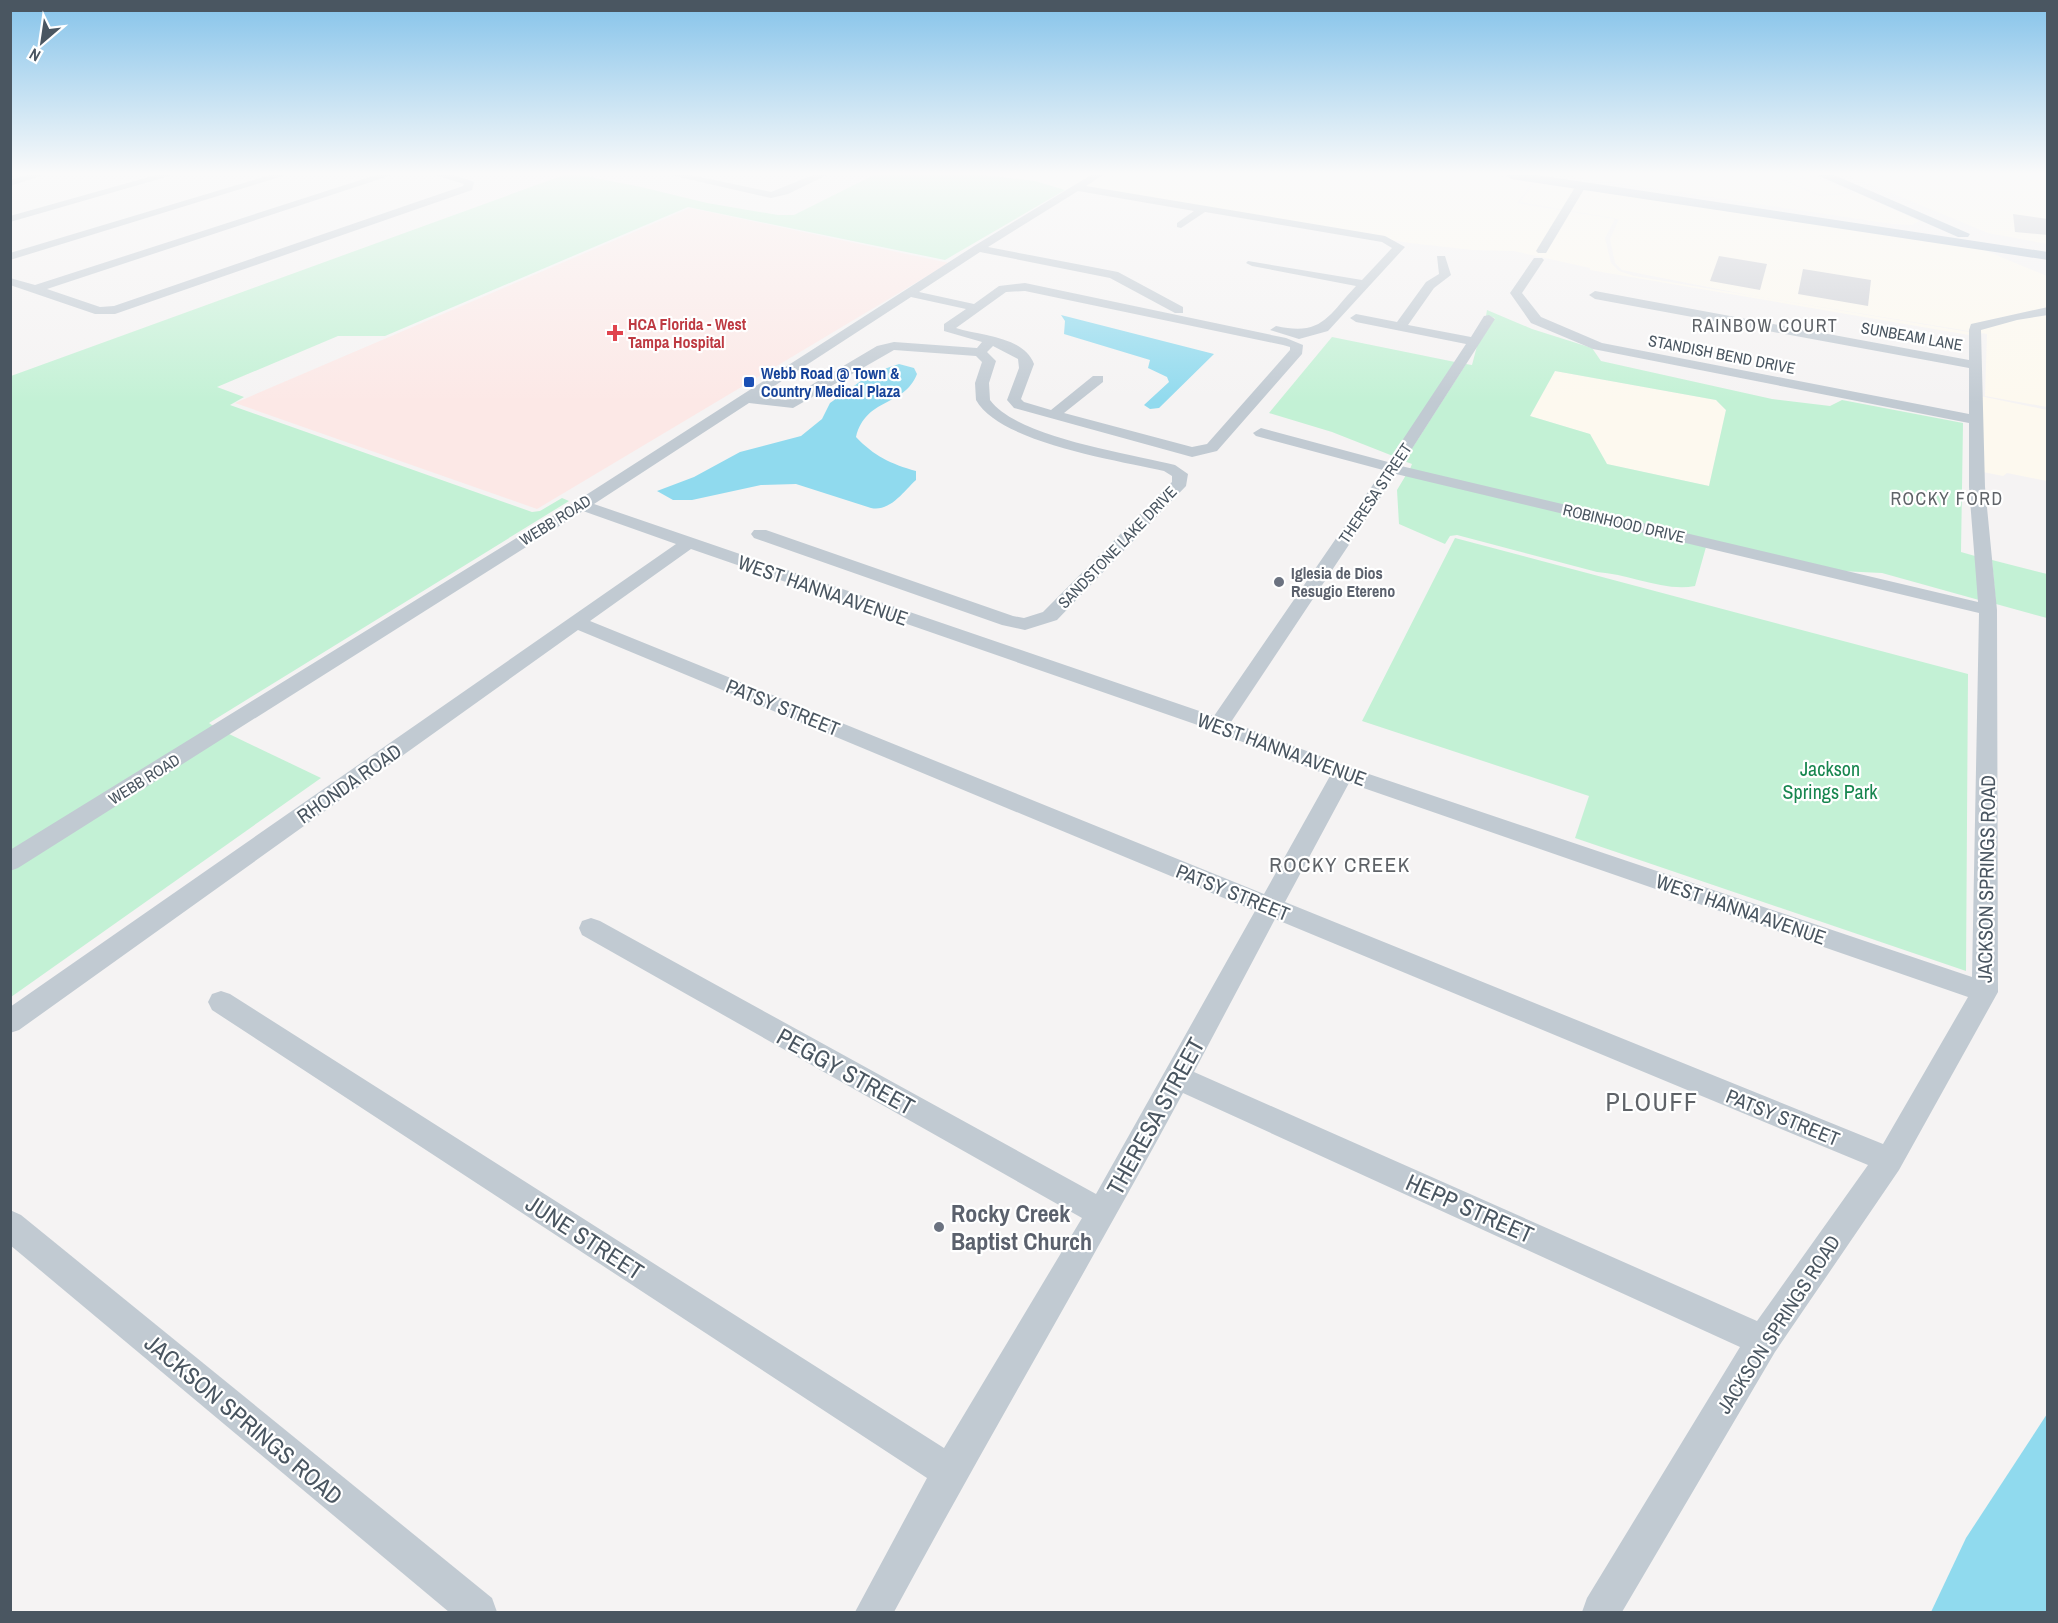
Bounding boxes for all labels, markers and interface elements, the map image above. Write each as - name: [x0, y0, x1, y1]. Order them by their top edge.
- north arrow: [12, 12, 72, 72]
- text: N: [25, 43, 44, 67]
- place label: HCA Florida - West Tampa Hospital: [628, 313, 747, 353]
- district label: RAINBOW COURT: [1692, 313, 1838, 338]
- street label: SUNBEAM LANE: [1859, 316, 1965, 356]
- marker: HCA Florida - West Tampa Hospital: [606, 324, 624, 342]
- street label: STANDISH BEND DRIVE: [1647, 329, 1797, 379]
- place label: Webb Road @ Town & Country Medical Plaza: [761, 362, 901, 402]
- marker: Webb Road @ Town & Country Medical Plaza: [742, 375, 756, 389]
- street label: THERESA STREET: [1333, 438, 1417, 548]
- street label: SANDSTONE LAKE DRIVE: [1053, 481, 1181, 613]
- district label: ROCKY FORD: [1890, 486, 2004, 511]
- street label: WEBB ROAD: [515, 489, 595, 551]
- street label: ROBINHOOD DRIVE: [1561, 498, 1687, 548]
- street label: WEST HANNA AVENUE: [734, 548, 912, 632]
- place label: Iglesia de Dios Resugio Etereno: [1291, 562, 1395, 602]
- marker: Iglesia de Dios Resugio Etereno: [1272, 575, 1286, 589]
- street label: PATSY STREET: [722, 672, 844, 742]
- street label: WEST HANNA AVENUE: [1194, 706, 1370, 792]
- street label: RHONDA ROAD: [291, 737, 407, 829]
- street label: WEBB ROAD: [104, 748, 184, 810]
- park label: Jackson Springs Park: [1783, 755, 1878, 805]
- street label: JACKSON SPRINGS ROAD: [1971, 775, 2001, 983]
- district label: ROCKY CREEK: [1269, 850, 1411, 879]
- street label: PATSY STREET: [1172, 857, 1294, 927]
- street label: WEST HANNA AVENUE: [1652, 867, 1830, 951]
- street label: PEGGY STREET: [771, 1020, 921, 1122]
- street label: THERESA STREET: [1099, 1032, 1211, 1200]
- street label: PATSY STREET: [1722, 1082, 1844, 1152]
- district label: PLOUFF: [1605, 1084, 1699, 1119]
- street label: HEPP STREET: [1401, 1166, 1539, 1250]
- street label: JUNE STREET: [520, 1187, 650, 1287]
- place label: Rocky Creek Baptist Church: [951, 1197, 1092, 1257]
- marker: Rocky Creek Baptist Church: [932, 1220, 946, 1234]
- street label: JACKSON SPRINGS ROAD: [1710, 1230, 1846, 1418]
- street label: JACKSON SPRINGS ROAD: [138, 1327, 350, 1511]

